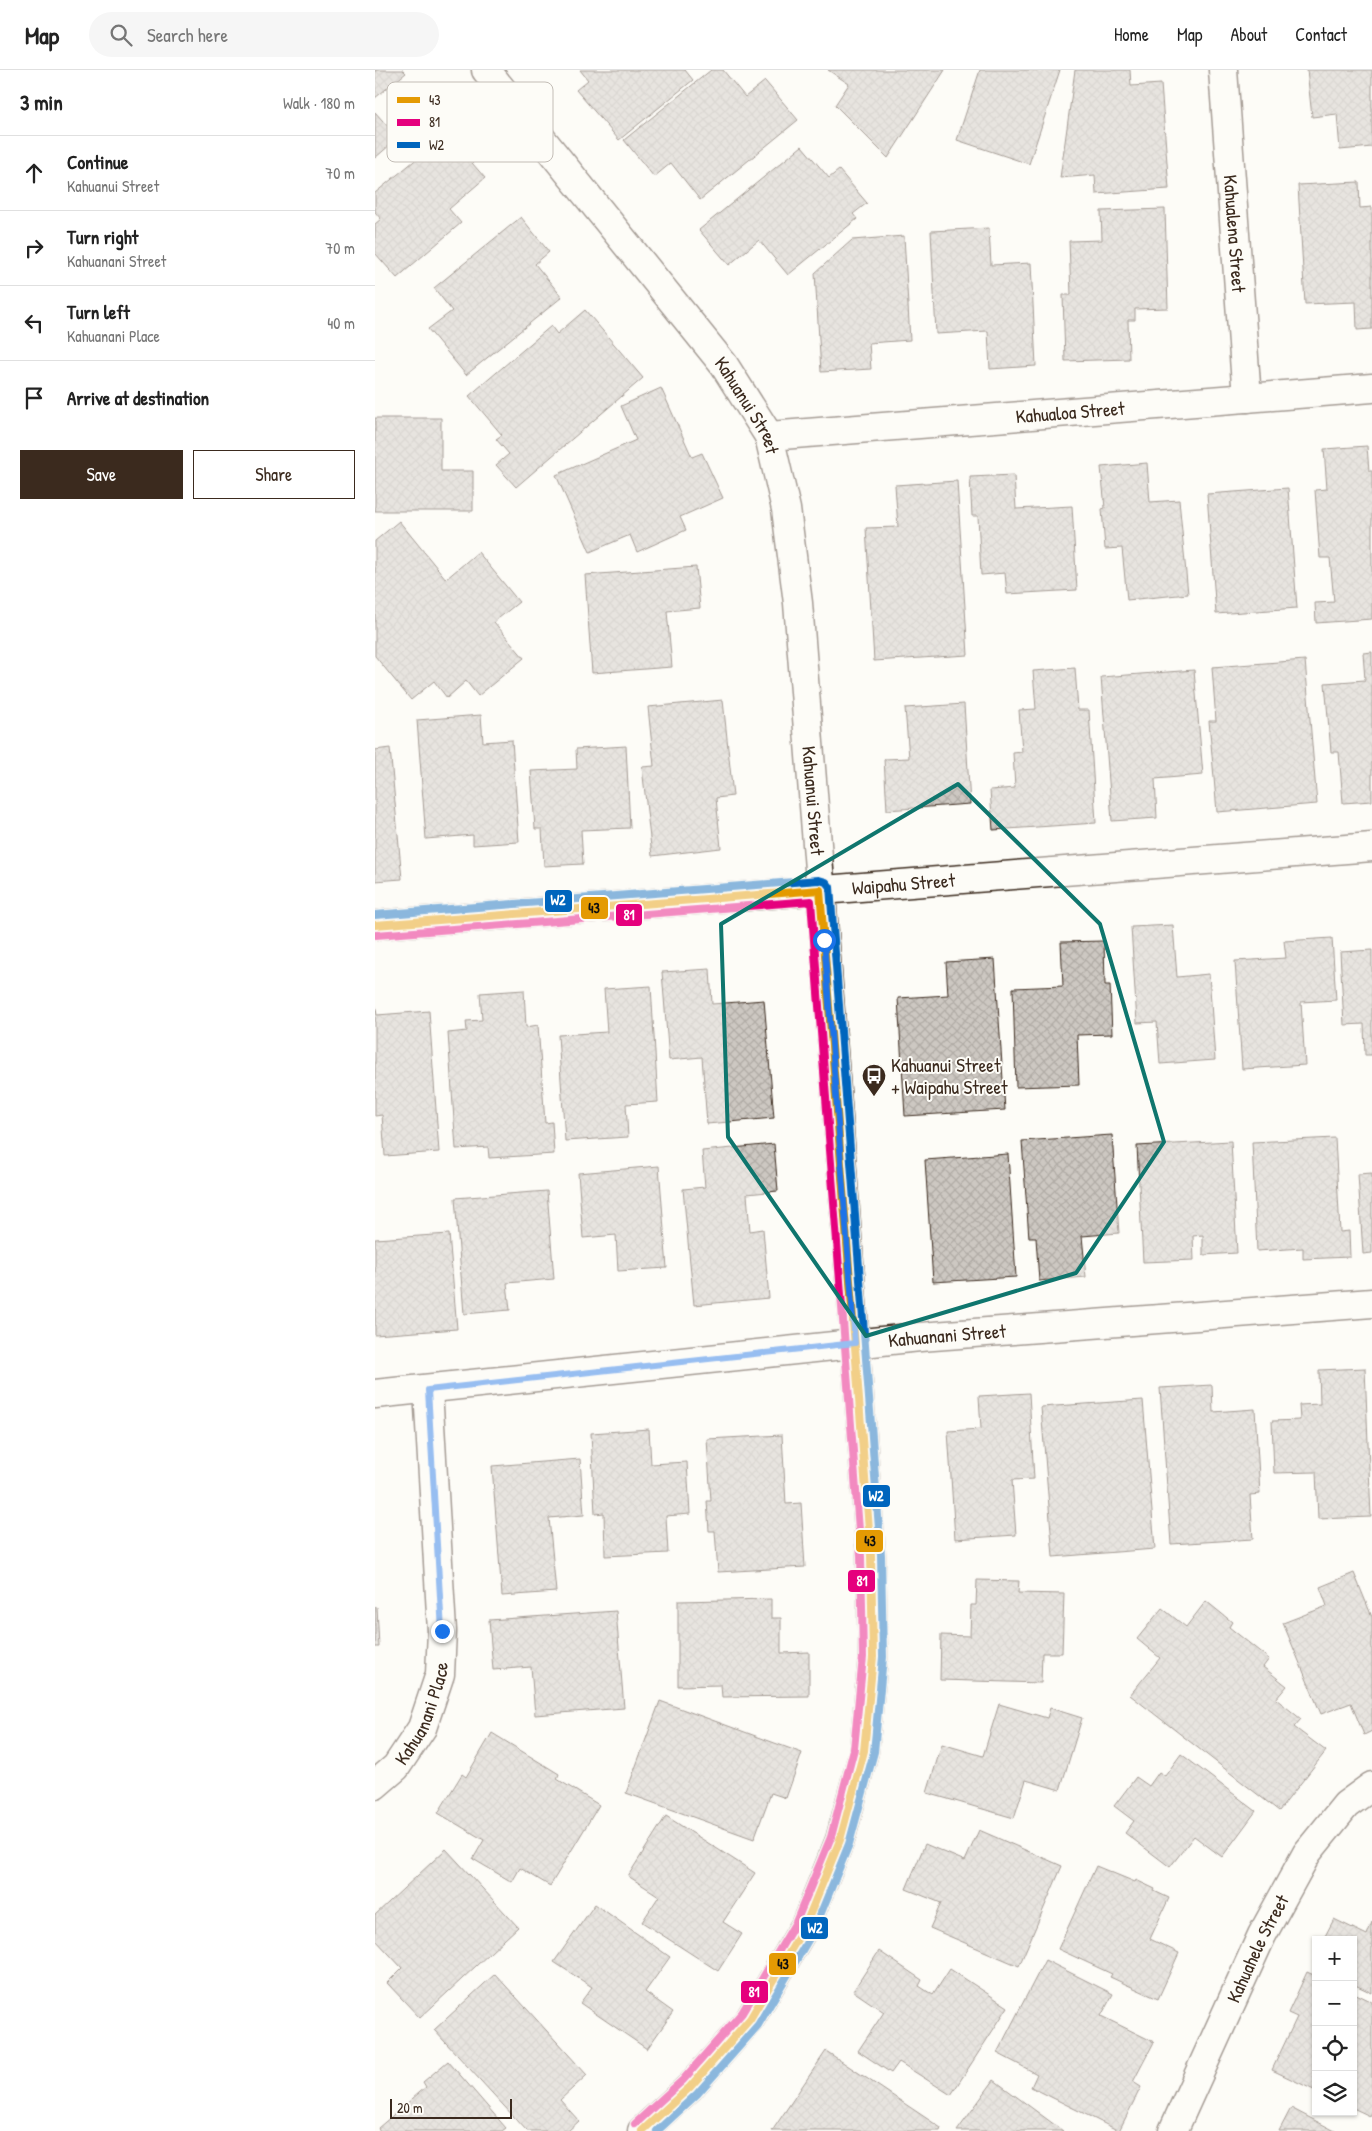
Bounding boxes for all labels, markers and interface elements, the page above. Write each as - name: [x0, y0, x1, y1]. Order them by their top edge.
- search box: [89, 12, 439, 57]
- text: Map: [25, 19, 59, 51]
- icon: search: [107, 21, 135, 49]
- text: Search here: [147, 22, 228, 48]
- text: Home: [1114, 22, 1149, 47]
- text: Map: [1177, 22, 1202, 47]
- text: About: [1230, 22, 1267, 47]
- text: Contact: [1295, 22, 1347, 47]
- legend: [387, 82, 553, 162]
- text: 3 min: [20, 88, 63, 117]
- text: 43: [429, 90, 441, 109]
- text: Walk · 180 m: [283, 92, 355, 114]
- text: 81: [429, 112, 440, 131]
- text: W2: [429, 135, 445, 154]
- text: Continue: [67, 149, 128, 175]
- icon: ahead: [20, 159, 48, 187]
- text: 70 m: [325, 162, 355, 184]
- street label: Kahualena Street: [1218, 174, 1252, 294]
- text: Kahuanui Street: [67, 175, 159, 197]
- text: Turn right: [67, 224, 138, 250]
- icon: right: [20, 234, 48, 262]
- text: 70 m: [325, 237, 355, 259]
- text: Kahuanani Street: [67, 250, 166, 272]
- text: Turn left: [67, 299, 130, 325]
- icon: left: [20, 309, 48, 337]
- text: 40 m: [327, 312, 355, 334]
- text: Kahuanani Place: [67, 325, 160, 347]
- street label: Kahuanui Street: [709, 351, 786, 457]
- icon: arrive: [20, 384, 48, 412]
- text: Arrive at destination: [67, 385, 209, 411]
- street label: Kahualoa Street: [1015, 395, 1126, 429]
- button: Save: [20, 450, 183, 499]
- button: Share: [193, 450, 355, 499]
- street label: Kahuanui Street: [796, 745, 831, 857]
- street label: Waipahu Street: [851, 867, 956, 901]
- line badge: W2: [544, 889, 573, 913]
- text: W2: [550, 890, 566, 909]
- line badge: 43: [580, 896, 609, 920]
- text: 43: [588, 898, 600, 917]
- line badge: 81: [615, 903, 643, 927]
- text: 81: [623, 905, 635, 924]
- route start: [813, 929, 836, 952]
- place label: Kahuanui Street + Waipahu Street: [891, 1052, 1008, 1100]
- bus stop icon: Kahuanui Street + Waipahu Street: [861, 1063, 887, 1097]
- street label: Kahuanani Street: [887, 1318, 1007, 1353]
- line badge: W2: [862, 1484, 891, 1508]
- text: W2: [868, 1486, 884, 1505]
- line badge: 43: [855, 1529, 884, 1553]
- text: 43: [864, 1531, 876, 1550]
- line badge: 81: [847, 1569, 876, 1593]
- text: 81: [856, 1571, 868, 1590]
- route end: [431, 1620, 454, 1643]
- street label: Kahuanani Place: [388, 1661, 454, 1770]
- street label: Kahuahele Street: [1220, 1889, 1295, 2007]
- line badge: W2: [800, 1916, 829, 1940]
- text: W2: [807, 1918, 823, 1937]
- map controls: [1312, 1936, 1357, 2116]
- button: +: [1312, 1936, 1357, 1981]
- line badge: 43: [768, 1952, 797, 1976]
- text: 43: [777, 1954, 789, 1973]
- line badge: 81: [740, 1980, 769, 2004]
- button: −: [1312, 1981, 1357, 2026]
- text: 81: [748, 1982, 760, 2001]
- button: locate: [1312, 2026, 1357, 2071]
- button: layers: [1312, 2071, 1357, 2116]
- scale bar: [390, 2096, 513, 2119]
- text: 20 m: [397, 2098, 423, 2117]

